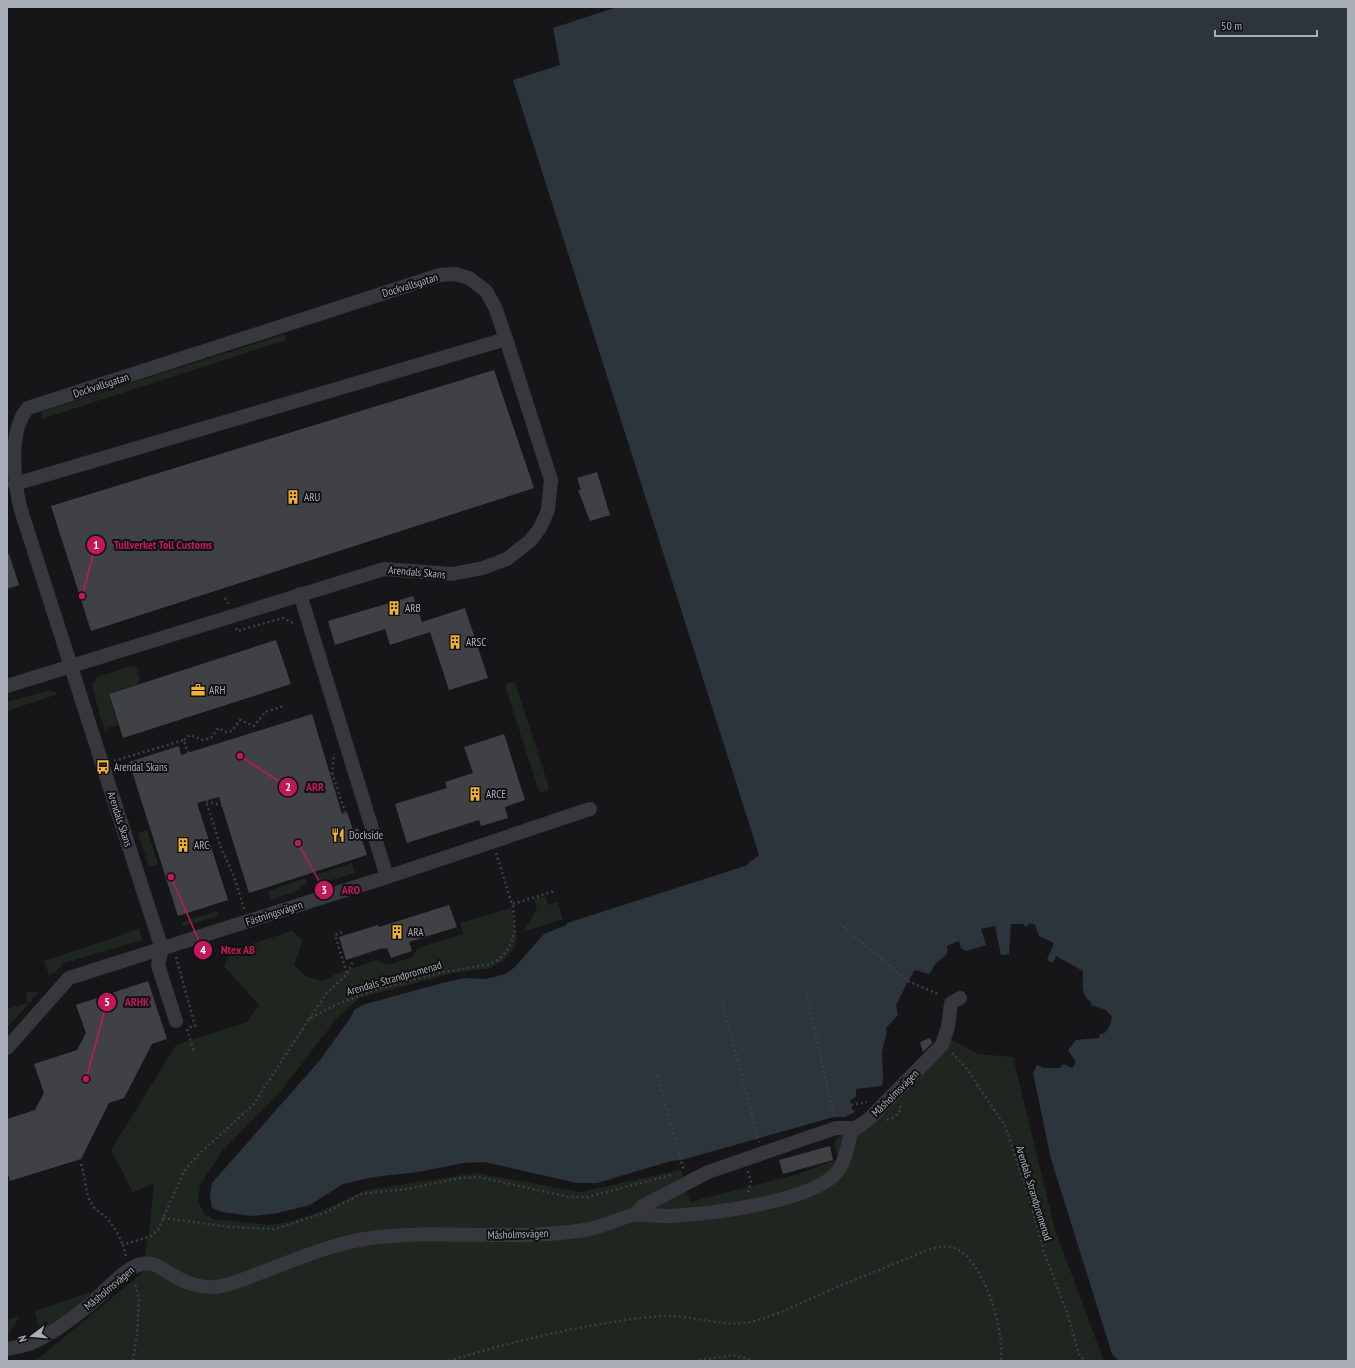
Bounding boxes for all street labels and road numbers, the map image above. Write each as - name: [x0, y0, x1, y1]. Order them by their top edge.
- street label: Dockvallsgatan: [380, 270, 440, 300]
- street label: Dockvallsgatan: [71, 369, 131, 401]
- street label: Arendals Skans: [388, 563, 446, 581]
- street label: Arendals Skans: [104, 790, 136, 849]
- street label: Fästningsvägen: [244, 897, 304, 929]
- street label: Arendals Strandpromenad: [345, 958, 443, 998]
- street label: Måsholmsvägen: [869, 1066, 922, 1119]
- street label: Arendals Strandpromenad: [1013, 1144, 1055, 1242]
- street label: Måsholmsvägen: [487, 1226, 549, 1242]
- street label: Måsholmsvägen: [81, 1263, 137, 1313]

